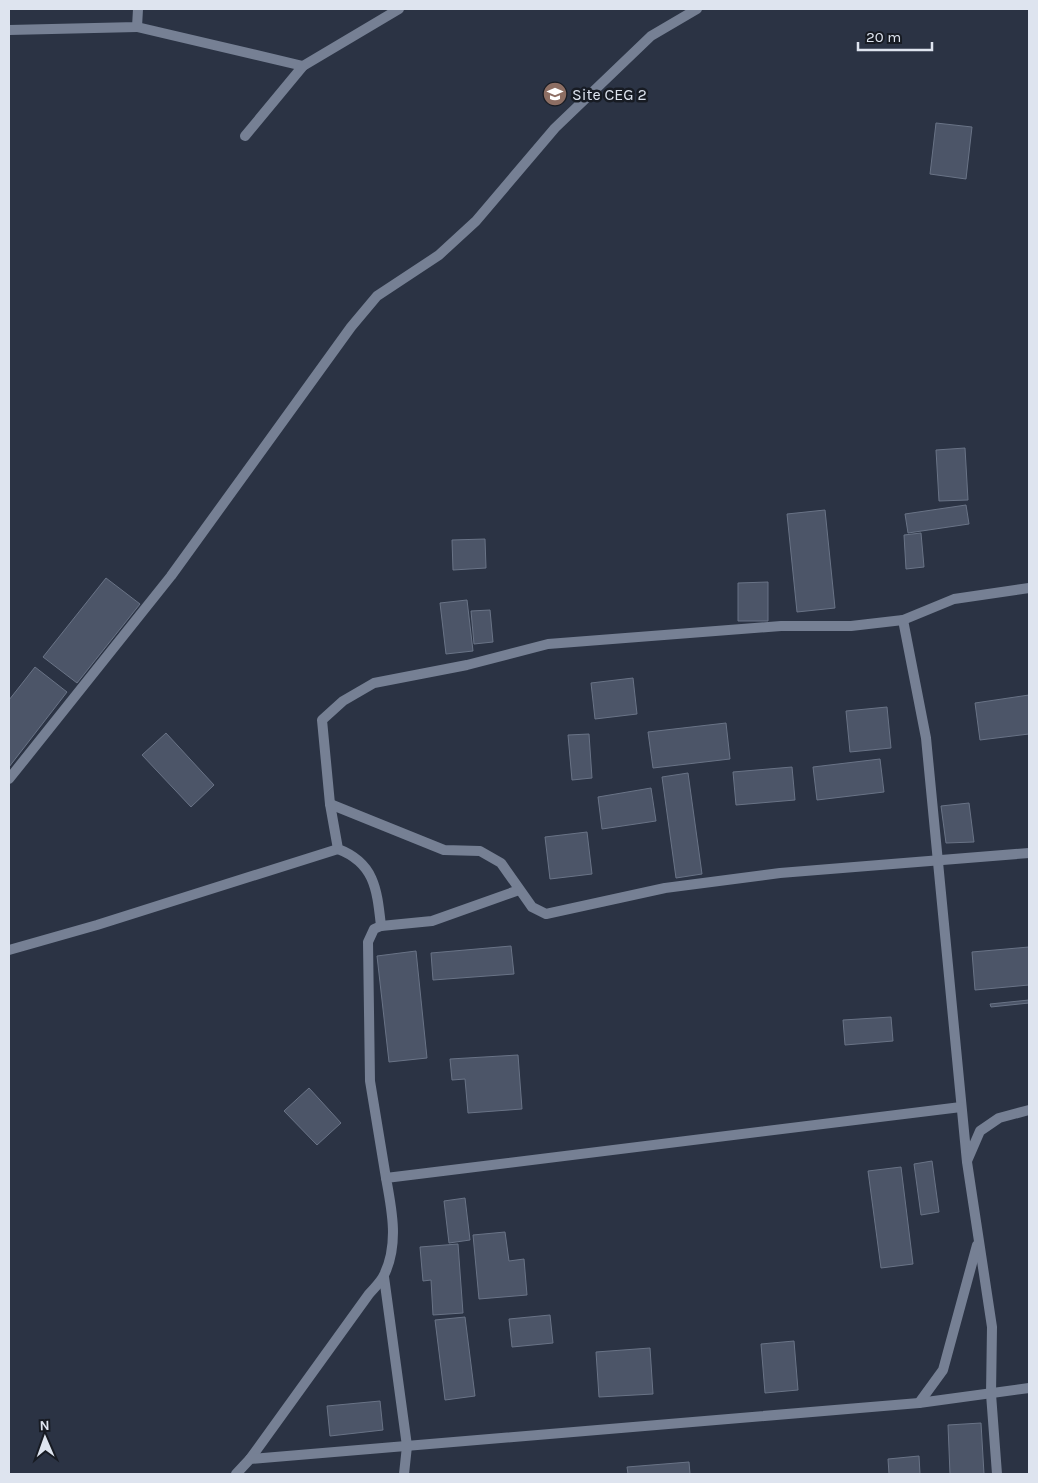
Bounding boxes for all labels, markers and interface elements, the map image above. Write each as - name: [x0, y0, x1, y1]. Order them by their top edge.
- scale bar: [858, 20, 932, 52]
- text: 20 m: [866, 28, 901, 46]
- school or university icon: Site CEG 2: [542, 81, 568, 107]
- place label: Site CEG 2: [572, 85, 647, 104]
- north arrow: [20, 1413, 70, 1463]
- text: N: [39, 1417, 50, 1434]

